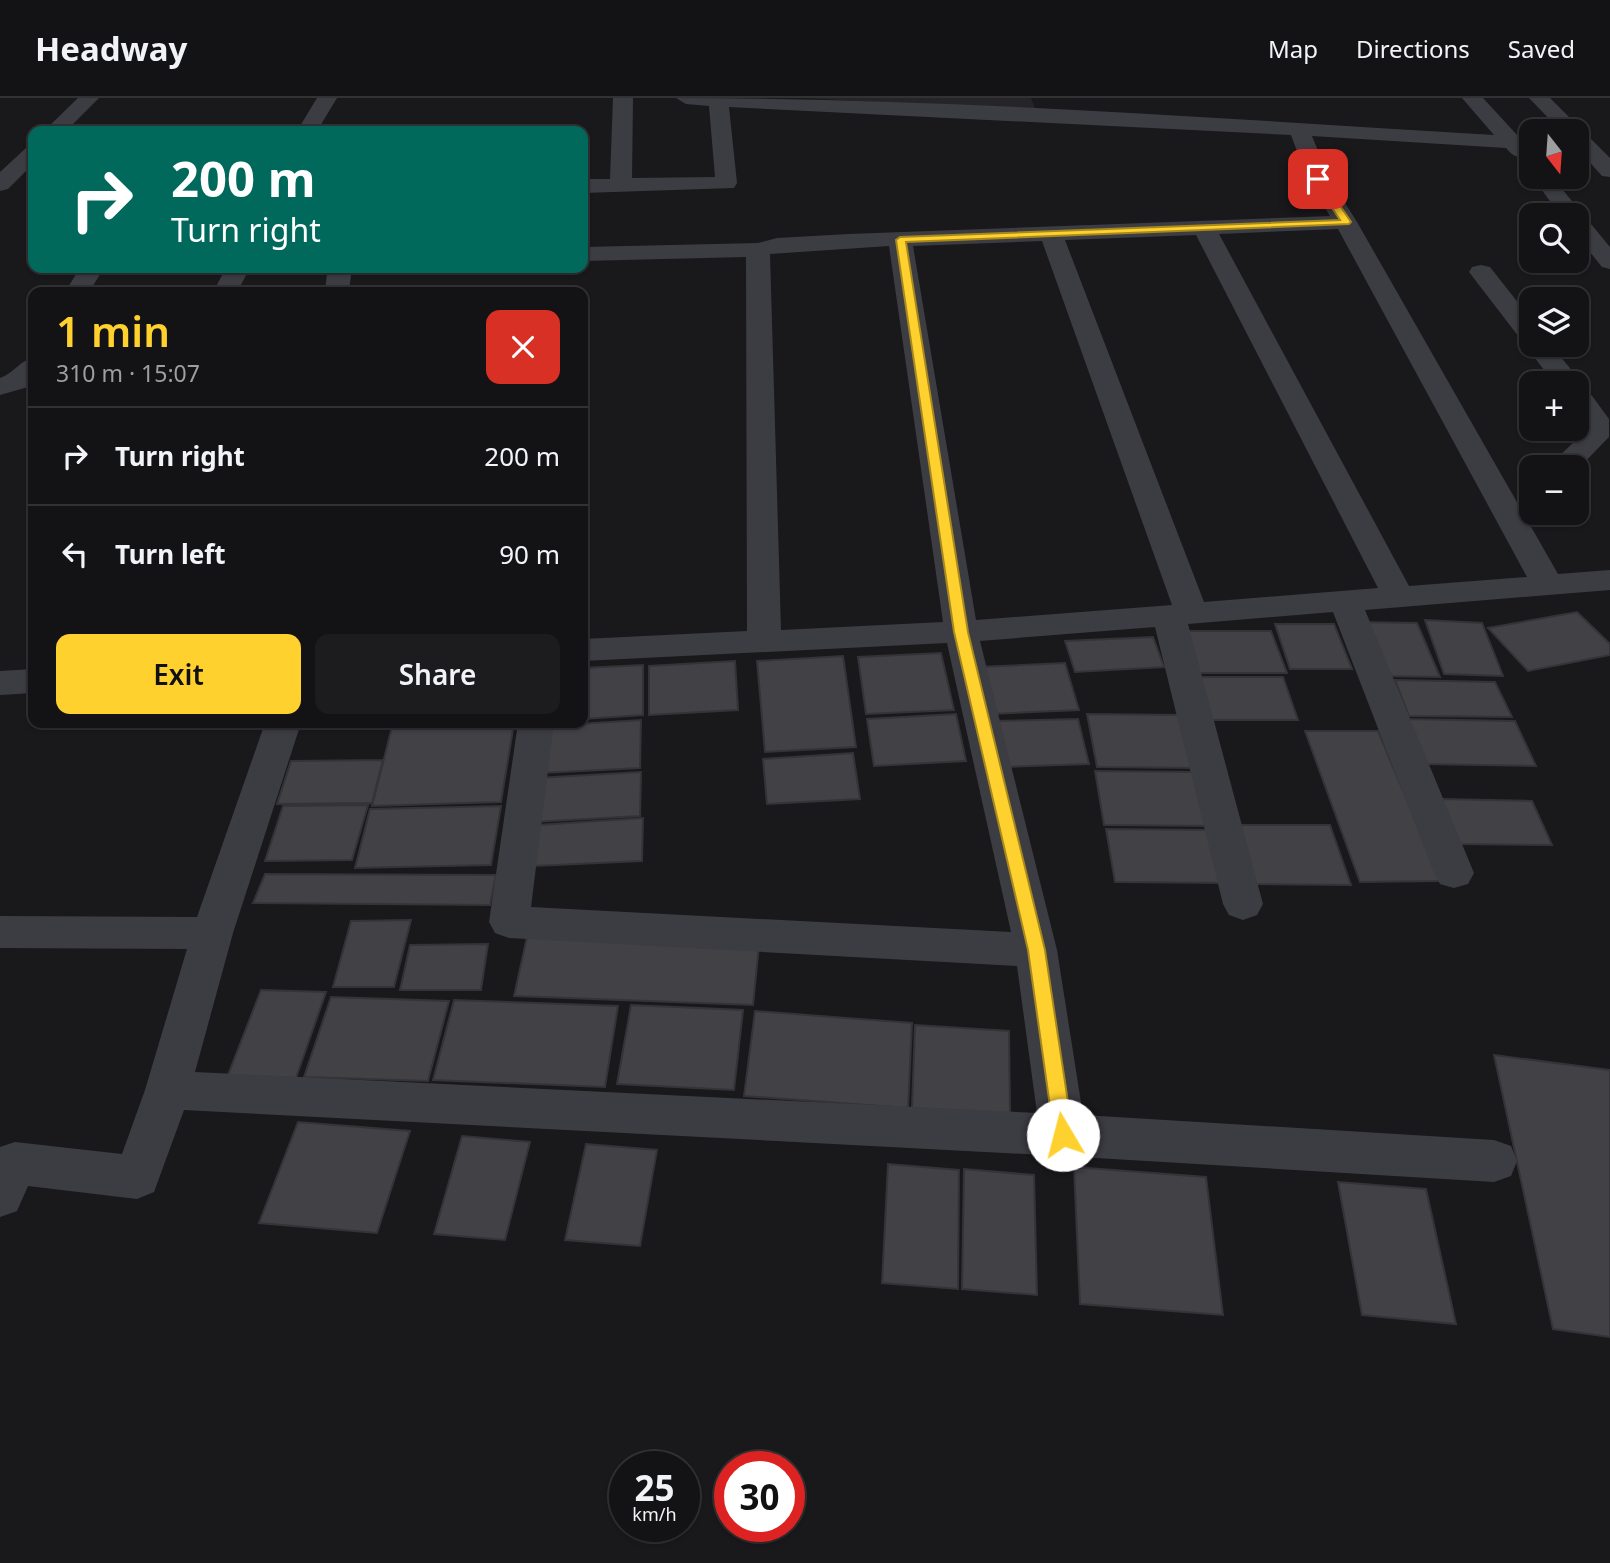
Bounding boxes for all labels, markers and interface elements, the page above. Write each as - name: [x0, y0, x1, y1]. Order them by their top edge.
- text: Headway: [35, 26, 187, 71]
- text: Map: [1268, 32, 1318, 65]
- text: Directions: [1356, 32, 1470, 65]
- text: Saved: [1508, 32, 1575, 65]
- north arrow: [1519, 119, 1589, 189]
- map controls: [1519, 119, 1589, 525]
- text: 200 m: [171, 145, 316, 211]
- pin: [1288, 149, 1348, 209]
- icon: right: [56, 154, 147, 245]
- icon: arrive: [1299, 160, 1337, 198]
- button: search: [1519, 203, 1589, 273]
- text: Turn right: [171, 208, 321, 251]
- button: layers: [1519, 287, 1589, 357]
- text: 1 min: [56, 302, 170, 359]
- button: close: [486, 310, 560, 384]
- text: 310 m · 15:07: [56, 357, 200, 389]
- button: +: [1519, 371, 1589, 441]
- icon: right: [56, 437, 94, 475]
- text: Turn right: [115, 438, 245, 474]
- text: 200 m: [484, 438, 560, 474]
- button: −: [1519, 455, 1589, 525]
- icon: left: [56, 535, 94, 573]
- text: Turn left: [115, 536, 226, 572]
- text: 90 m: [499, 536, 560, 572]
- button: Exit: [56, 634, 301, 714]
- button: Share: [315, 634, 560, 714]
- position arrow: [1026, 1098, 1100, 1172]
- speed limit sign: 30: [714, 1451, 805, 1542]
- text: 25: [634, 1464, 675, 1511]
- text: km/h: [632, 1502, 677, 1526]

